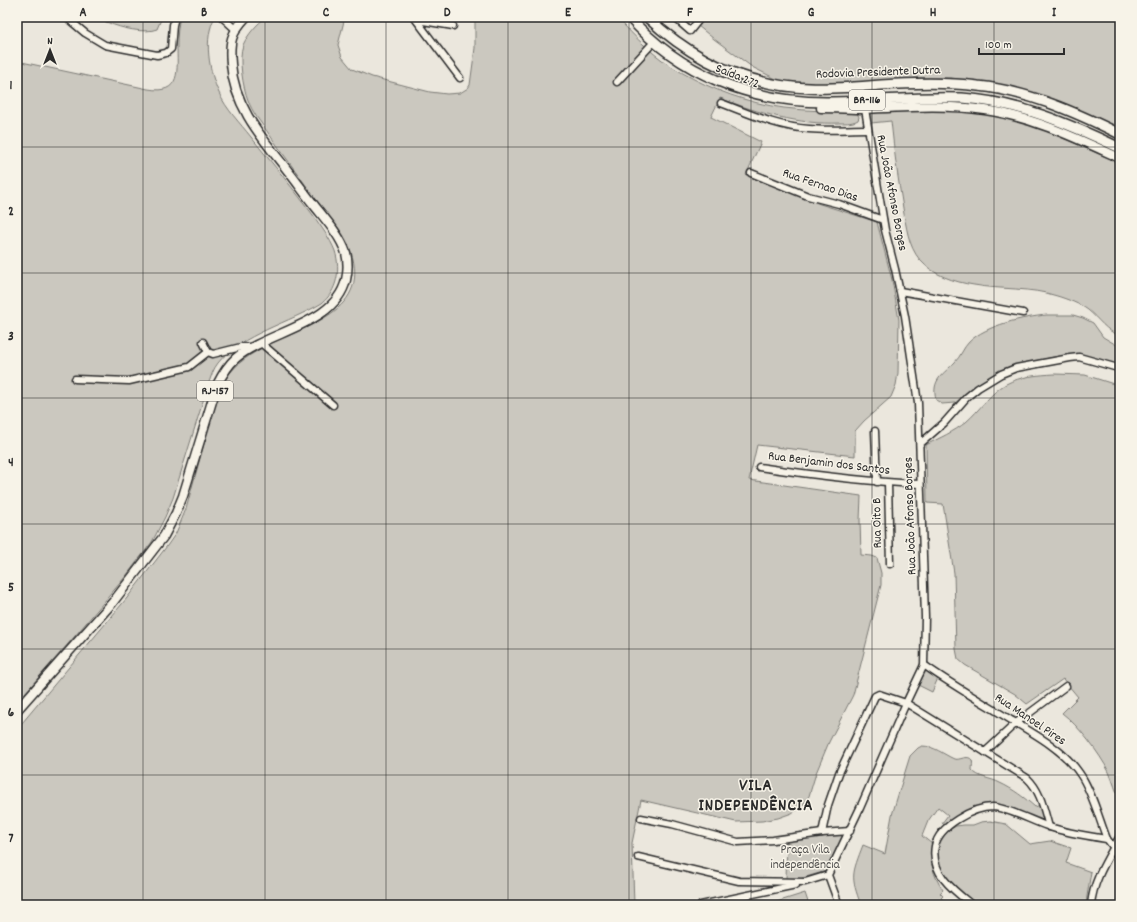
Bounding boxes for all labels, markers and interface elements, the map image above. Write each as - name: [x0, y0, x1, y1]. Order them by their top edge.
- text: A: [79, 4, 87, 23]
- text: B: [201, 4, 207, 23]
- text: C: [323, 4, 330, 23]
- text: D: [444, 4, 451, 23]
- text: E: [565, 4, 572, 23]
- text: F: [687, 4, 693, 23]
- text: G: [808, 4, 815, 23]
- text: H: [930, 4, 937, 23]
- text: I: [1052, 4, 1057, 23]
- north arrow: [30, 30, 70, 70]
- scale bar: [979, 30, 1064, 56]
- text: N: [47, 34, 53, 50]
- text: 100 m: [985, 37, 1012, 54]
- street label: Saída 272: [712, 60, 762, 94]
- street label: Rodovia Presidente Dutra: [815, 61, 941, 85]
- text: 1: [10, 77, 13, 96]
- road number: BR-116: [849, 90, 885, 110]
- street label: Rua João Afonso Borges: [870, 133, 912, 253]
- street label: Rua Fernao Dias: [780, 164, 860, 208]
- text: 2: [8, 203, 14, 222]
- text: 3: [8, 328, 14, 347]
- road number: RJ-157: [197, 381, 233, 401]
- street label: Rua Benjamin dos Santos: [767, 447, 891, 481]
- text: 4: [8, 454, 14, 473]
- street label: Rua João Afonso Borges: [899, 457, 923, 575]
- street label: Rua Oito B: [868, 498, 888, 548]
- text: 5: [8, 579, 14, 598]
- street label: Rua Manoel Pires: [990, 689, 1070, 751]
- text: 6: [8, 704, 15, 723]
- district label: VILA INDEPENDÊNCIA: [699, 775, 813, 819]
- text: 7: [9, 830, 14, 849]
- park label: Praça Vila independência: [770, 841, 841, 875]

